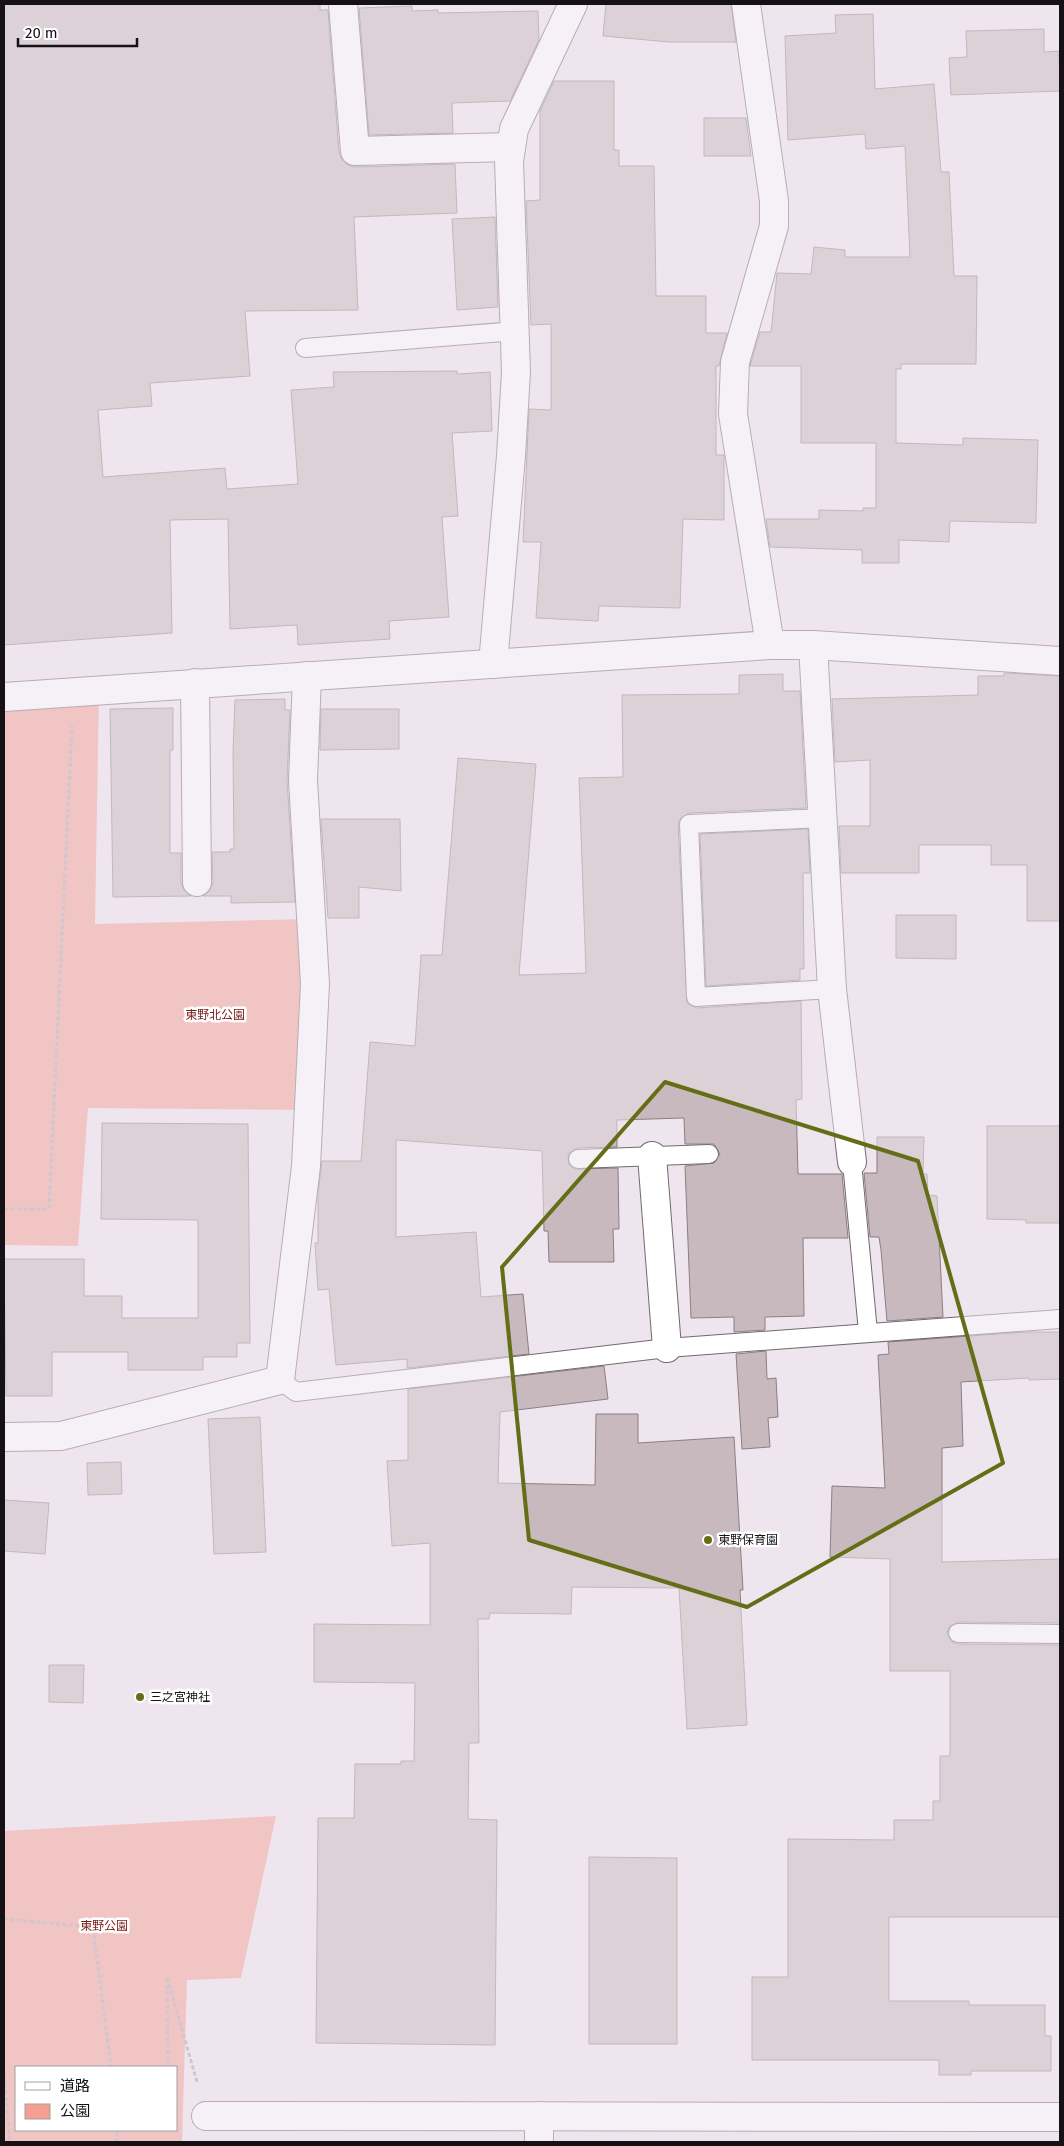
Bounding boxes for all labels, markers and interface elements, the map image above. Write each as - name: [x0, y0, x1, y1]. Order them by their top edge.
- scale bar: [18, 15, 136, 47]
- text: 20 m: [25, 24, 58, 42]
- park label: 東野北公園: [185, 1008, 245, 1022]
- place label: 東野保育園: [718, 1533, 778, 1547]
- marker: 東野保育園: [702, 1534, 714, 1546]
- place label: 三之宮神社: [150, 1690, 210, 1704]
- marker: 三之宮神社: [134, 1691, 146, 1703]
- park label: 東野公園: [80, 1919, 128, 1933]
- legend: [15, 2066, 178, 2131]
- text: 道路: [60, 2077, 90, 2095]
- text: 公園: [60, 2102, 90, 2120]

